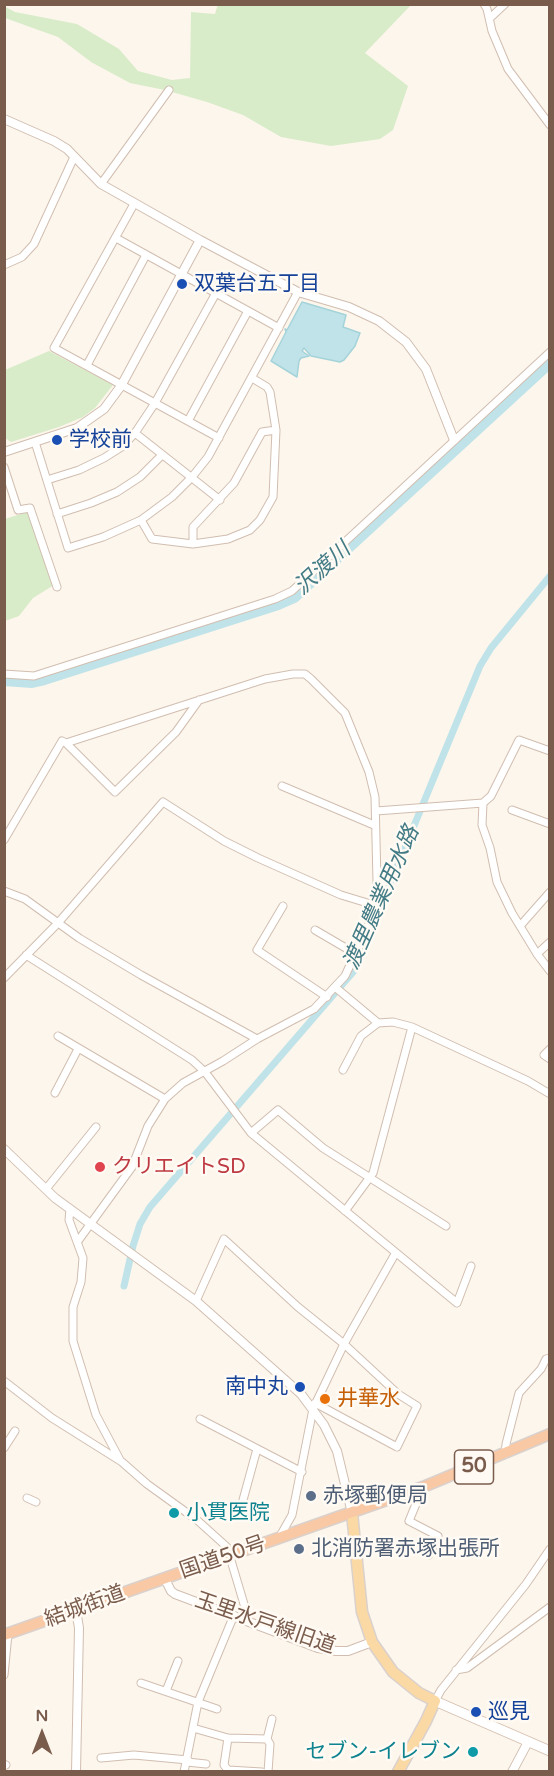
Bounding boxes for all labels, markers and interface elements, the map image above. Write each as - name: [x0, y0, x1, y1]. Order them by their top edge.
- place label: 双葉台五丁目: [194, 271, 320, 297]
- marker: 双葉台五丁目: [175, 277, 189, 291]
- place label: 学校前: [69, 427, 132, 453]
- marker: 学校前: [50, 433, 64, 447]
- water label: 沢渡川: [290, 537, 356, 601]
- water label: 渡里農業用水路: [339, 822, 425, 974]
- place label: クリエイトSD: [112, 1154, 246, 1180]
- marker: クリエイトSD: [93, 1160, 107, 1174]
- place label: 南中丸: [225, 1374, 288, 1400]
- marker: 南中丸: [293, 1380, 307, 1394]
- place label: 井華水: [337, 1386, 400, 1412]
- marker: 井華水: [318, 1392, 332, 1406]
- road number: 50: [454, 1450, 494, 1484]
- place label: 赤塚郵便局: [323, 1483, 428, 1509]
- marker: 赤塚郵便局: [304, 1489, 318, 1503]
- place label: 小貫医院: [186, 1500, 270, 1526]
- marker: 小貫医院: [167, 1506, 181, 1520]
- street label: 国道50号: [177, 1532, 269, 1584]
- place label: 北消防署赤塚出張所: [311, 1536, 500, 1562]
- marker: 北消防署赤塚出張所: [292, 1542, 306, 1556]
- street label: 結城街道: [41, 1581, 129, 1633]
- street label: 玉里水戸線旧道: [191, 1588, 339, 1660]
- place label: 巡見: [488, 1699, 530, 1725]
- north arrow: [12, 1704, 72, 1764]
- marker: 巡見: [469, 1705, 483, 1719]
- text: N: [36, 1706, 48, 1726]
- place label: セブン-イレブン: [305, 1739, 461, 1765]
- marker: セブン-イレブン: [466, 1745, 480, 1759]

